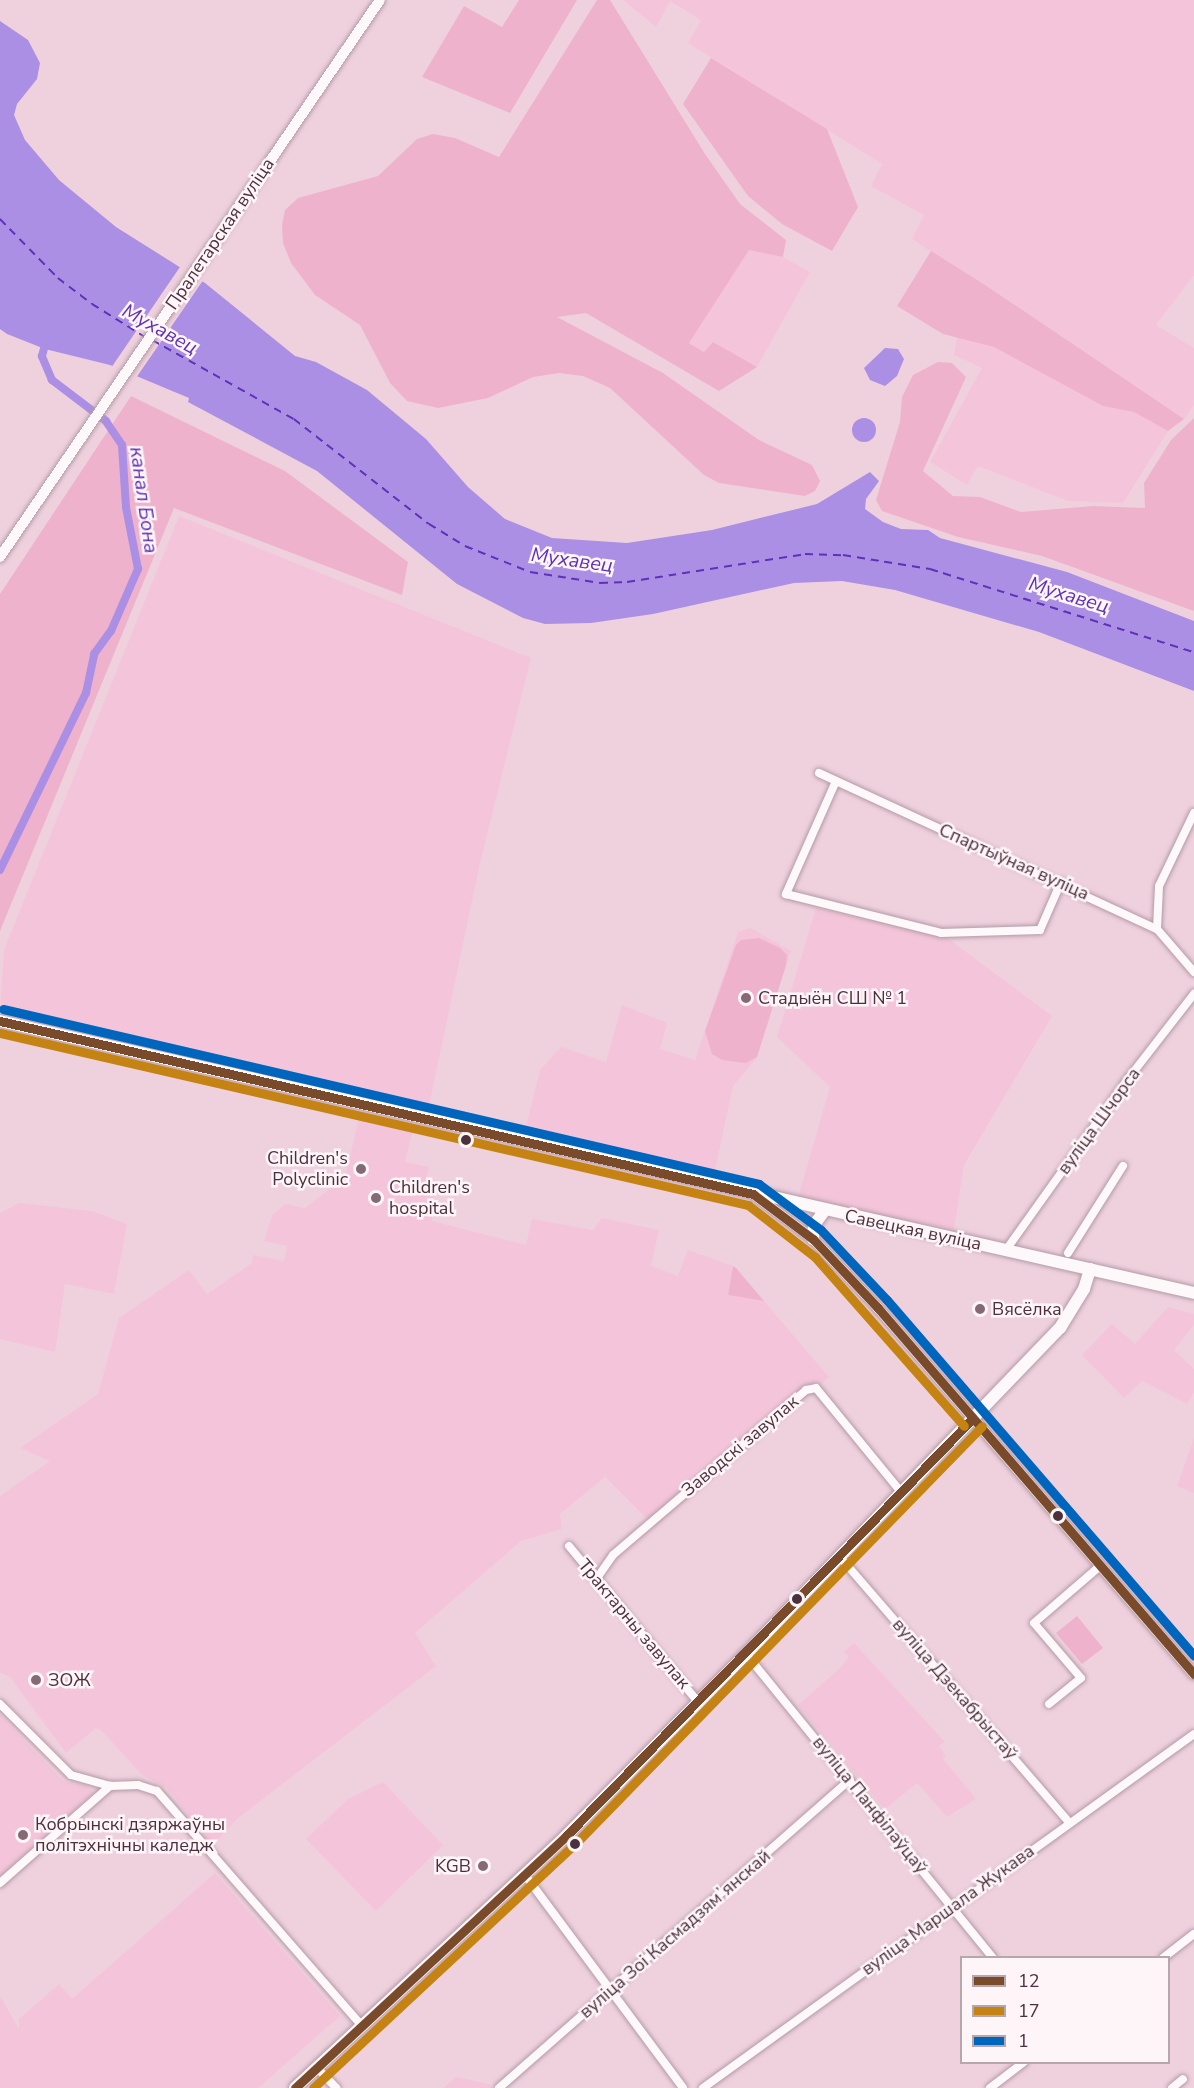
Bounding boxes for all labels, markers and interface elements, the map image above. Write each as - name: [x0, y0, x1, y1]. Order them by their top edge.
- street label: Пралетарская вуліца: [161, 154, 279, 314]
- water label: Мухавец: [118, 298, 202, 360]
- water label: канал Бона: [125, 445, 163, 555]
- water label: Мухавец: [529, 542, 615, 578]
- water label: Мухавец: [1026, 571, 1112, 619]
- street label: Спартыўная вуліца: [936, 819, 1092, 905]
- place label: Стадыён СШ № 1: [758, 987, 907, 1009]
- marker: Стадыён СШ № 1: [739, 991, 753, 1005]
- street label: вуліца Шчорса: [1053, 1063, 1145, 1179]
- unlabelled marker: [460, 1134, 472, 1146]
- place label: Children's Polyclinic: [267, 1148, 348, 1190]
- marker: Children's Polyclinic: [352, 1160, 370, 1178]
- place label: Children's hospital: [389, 1177, 470, 1220]
- marker: Children's hospital: [367, 1189, 385, 1207]
- street label: Савецкая вуліца: [843, 1205, 983, 1255]
- place label: Вясёлка: [992, 1298, 1062, 1320]
- marker: Вясёлка: [973, 1302, 987, 1316]
- street label: Заводскі завулак: [677, 1391, 803, 1501]
- unlabelled marker: [1052, 1510, 1064, 1522]
- street label: Трактарны завулак: [573, 1555, 695, 1693]
- unlabelled marker: [791, 1593, 803, 1605]
- street label: вуліца Дзекабрыстаў: [888, 1614, 1022, 1764]
- place label: ЗОЖ: [48, 1669, 91, 1691]
- marker: ЗОЖ: [29, 1673, 43, 1687]
- street label: вуліца Панфілаўцаў: [808, 1732, 932, 1878]
- place label: Кобрынскі дзяржаўны політэхнічны каледж: [35, 1814, 225, 1856]
- marker: Кобрынскі дзяржаўны політэхнічны каледж: [16, 1828, 30, 1842]
- unlabelled marker: [569, 1838, 581, 1850]
- street label: вуліца Маршала Жукава: [857, 1840, 1039, 1980]
- street label: вуліца Зоі Касмадзямʼянскай: [575, 1845, 775, 2023]
- place label: KGB: [435, 1855, 471, 1877]
- marker: KGB: [476, 1859, 490, 1873]
- legend: [960, 1956, 1170, 2064]
- text: 12: [1018, 1969, 1040, 1993]
- text: 17: [1018, 1999, 1040, 2023]
- text: 1: [1018, 2029, 1029, 2053]

